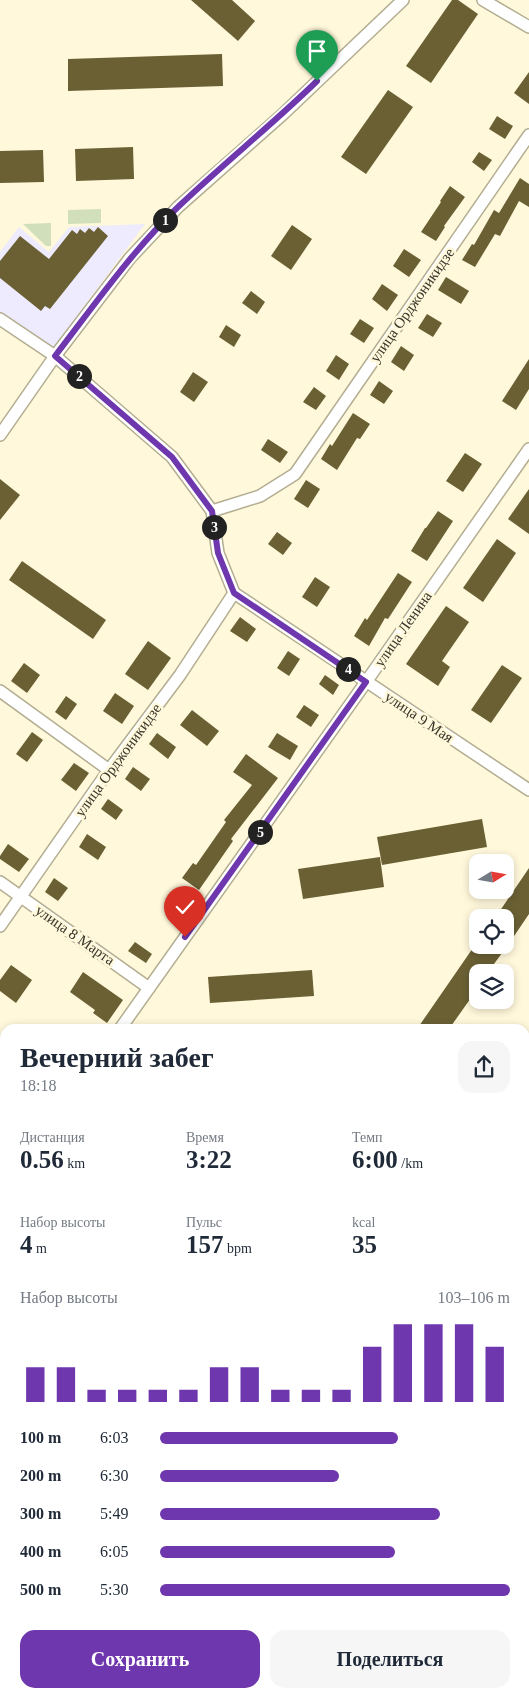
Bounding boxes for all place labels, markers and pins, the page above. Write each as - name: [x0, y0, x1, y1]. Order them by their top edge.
- pin: [296, 30, 338, 81]
- pin: 1: [152, 208, 178, 232]
- pin: 2: [66, 364, 92, 388]
- pin: 3: [202, 514, 226, 540]
- pin: 4: [336, 656, 360, 682]
- pin: 5: [248, 820, 272, 844]
- pin: [164, 886, 206, 937]

